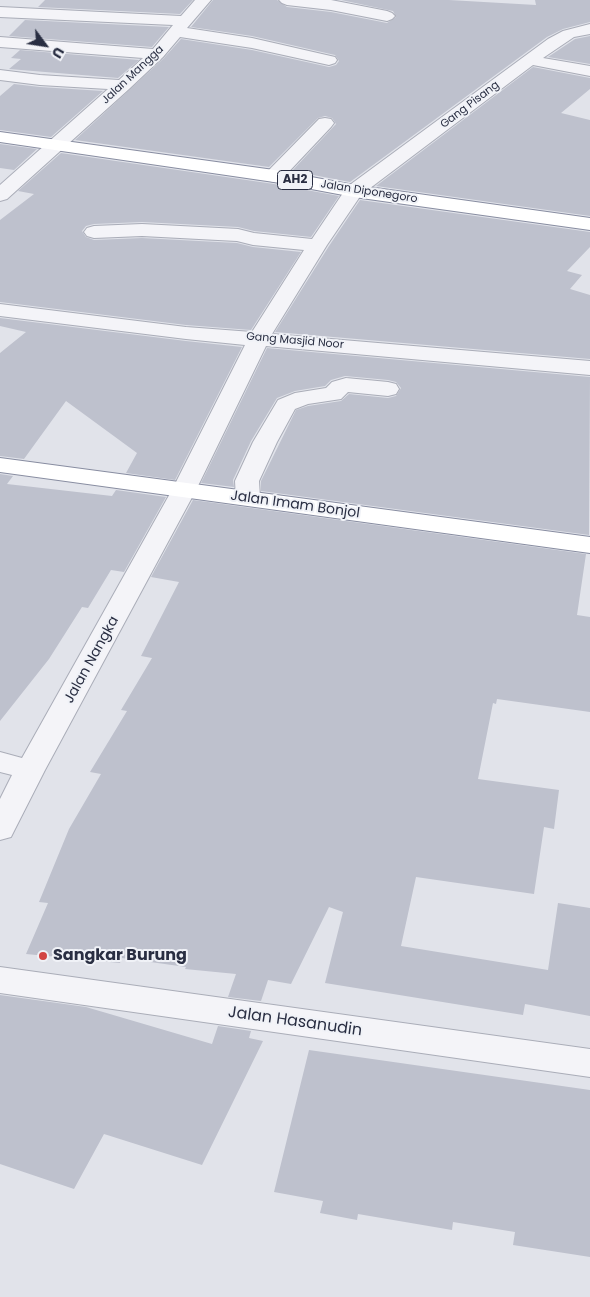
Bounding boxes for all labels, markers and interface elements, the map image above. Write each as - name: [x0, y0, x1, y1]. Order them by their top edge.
- north arrow: [20, 20, 70, 70]
- text: U: [47, 43, 69, 62]
- street label: Jalan Mangga: [99, 43, 167, 107]
- street label: Gang Pisang: [438, 79, 502, 131]
- road number: AH2: [278, 170, 312, 190]
- street label: Jalan Diponegoro: [320, 178, 418, 206]
- street label: Gang Masjid Noor: [246, 330, 344, 352]
- street label: Jalan Imam Bonjol: [229, 488, 361, 522]
- street label: Jalan Nangka: [61, 614, 123, 706]
- place label: Sangkar Burung: [53, 946, 187, 966]
- marker: Sangkar Burung: [37, 950, 49, 962]
- street label: Jalan Hasanudin: [227, 1003, 363, 1041]

